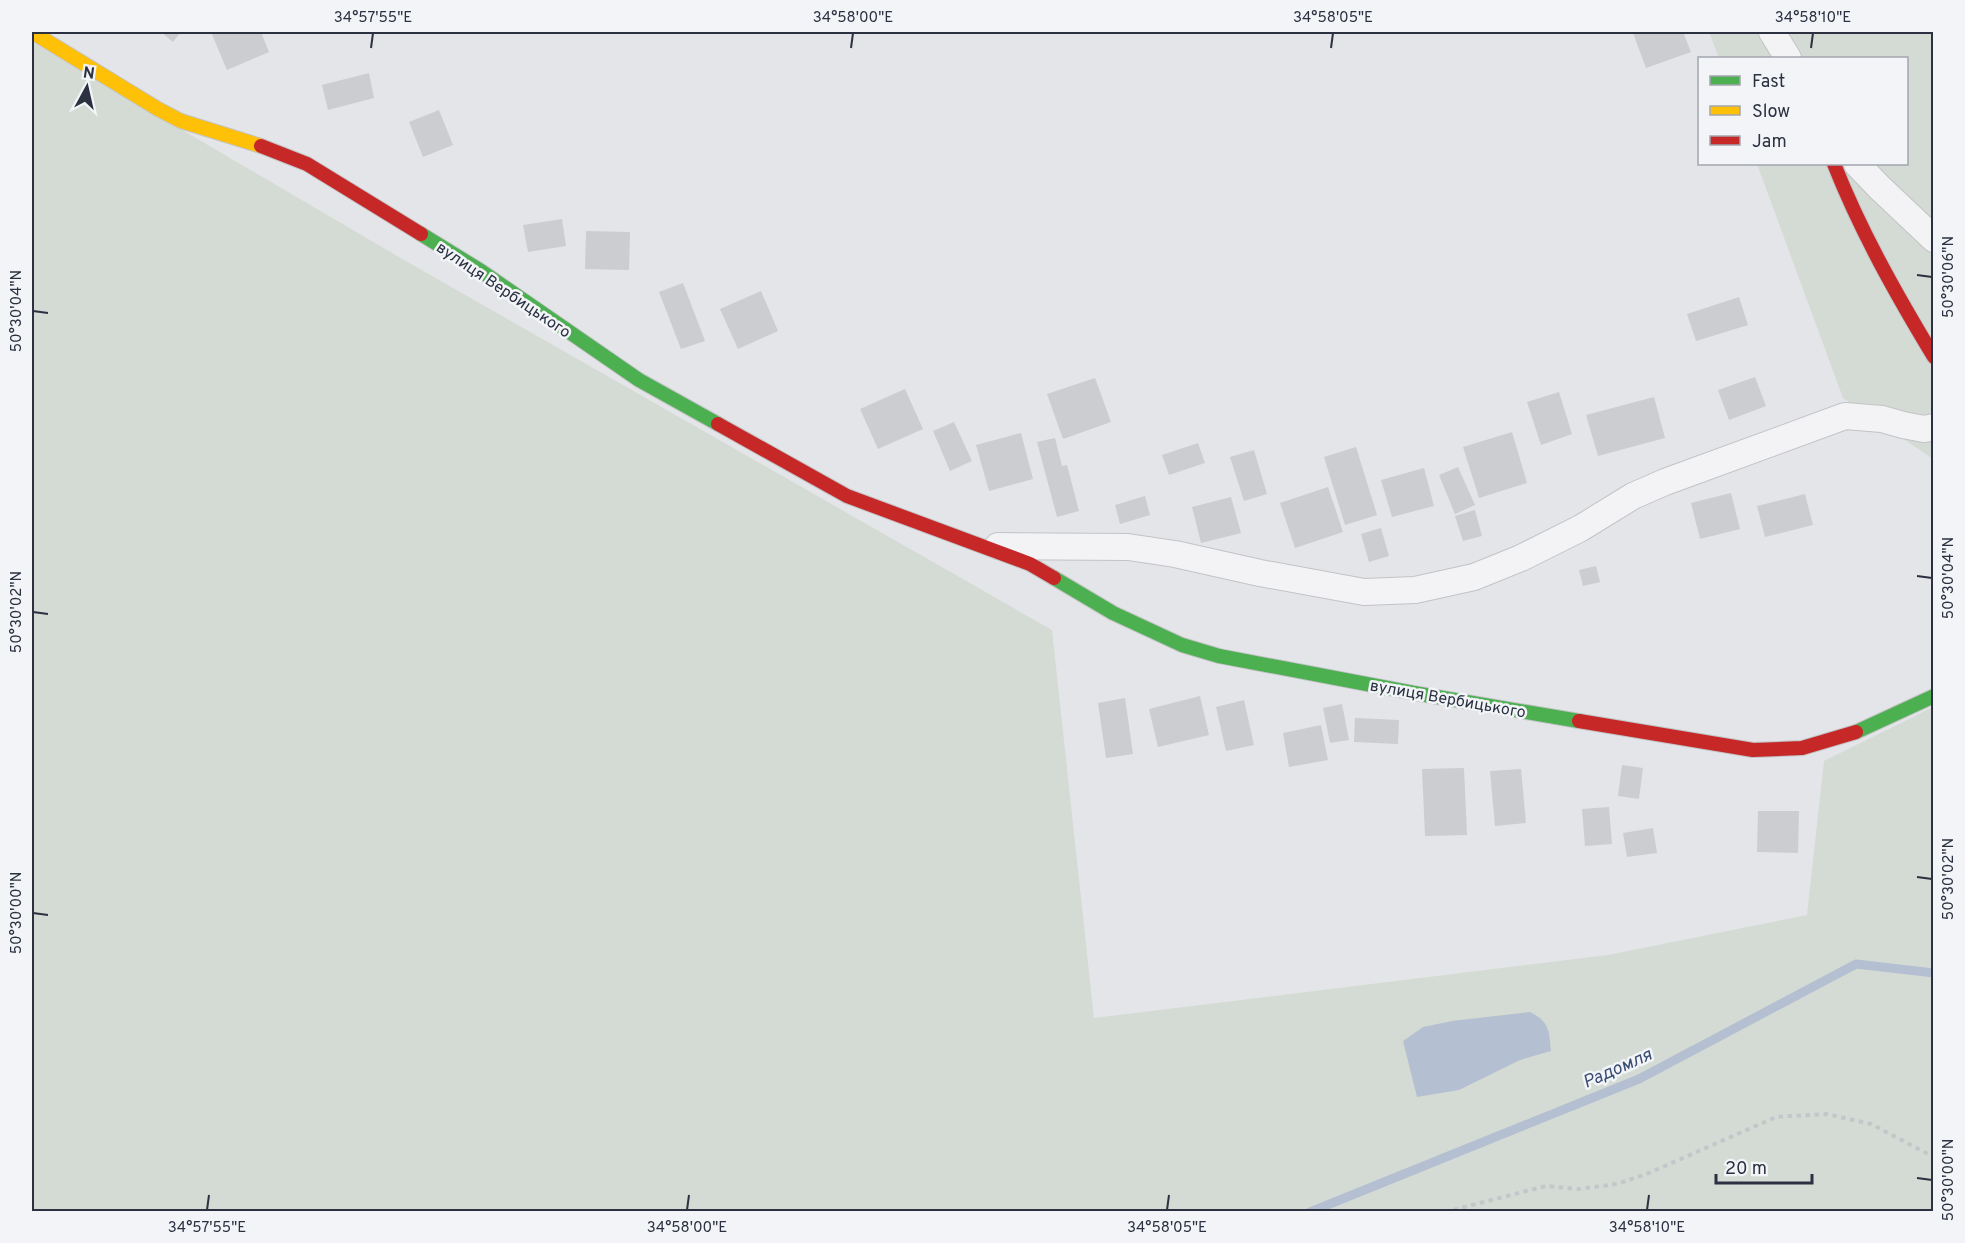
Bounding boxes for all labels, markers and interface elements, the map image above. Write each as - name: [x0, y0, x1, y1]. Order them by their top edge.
- text: 34°57'55"E: [334, 9, 412, 28]
- text: 34°58'00"E: [813, 9, 893, 28]
- text: 34°58'05"E: [1293, 9, 1373, 28]
- text: 34°58'10"E: [1775, 9, 1851, 28]
- north arrow: [57, 57, 117, 117]
- legend: [1698, 57, 1908, 165]
- text: N: [82, 63, 96, 85]
- text: Fast: [1752, 71, 1785, 94]
- text: Slow: [1752, 101, 1790, 124]
- text: Jam: [1752, 131, 1787, 154]
- text: 50°30'06"N: [1940, 236, 1959, 318]
- street label: вулиця Вербицького: [432, 238, 574, 343]
- text: 50°30'04"N: [8, 270, 27, 352]
- text: 50°30'04"N: [1940, 537, 1959, 619]
- text: 50°30'02"N: [8, 571, 27, 653]
- street label: вулиця Вербицького: [1368, 676, 1527, 724]
- text: 50°30'02"N: [1940, 838, 1959, 920]
- text: 50°30'00"N: [8, 872, 27, 954]
- water label: Радомля: [1579, 1044, 1656, 1095]
- text: 50°30'00"N: [1940, 1139, 1959, 1221]
- scale bar: [1716, 1147, 1812, 1185]
- text: 20 m: [1725, 1158, 1767, 1181]
- text: 34°57'55"E: [168, 1219, 246, 1238]
- text: 34°58'00"E: [647, 1219, 727, 1238]
- text: 34°58'05"E: [1127, 1219, 1207, 1238]
- text: 34°58'10"E: [1609, 1219, 1685, 1238]

